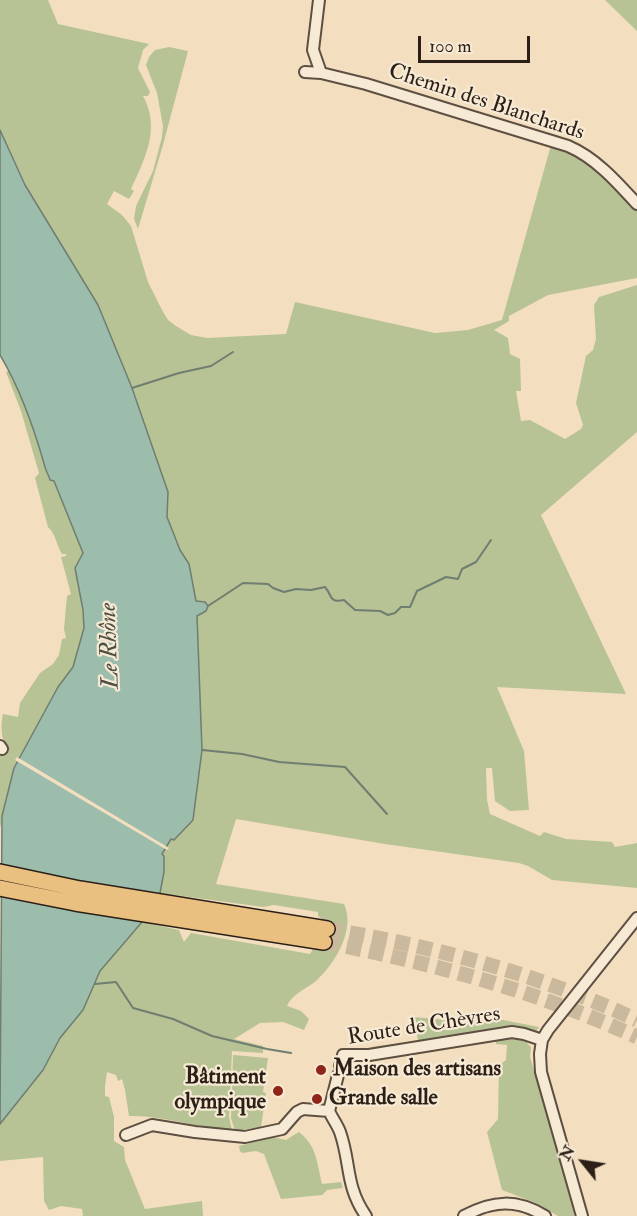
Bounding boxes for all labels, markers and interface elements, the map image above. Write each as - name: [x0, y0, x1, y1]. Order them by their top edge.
- scale bar: [421, 24, 534, 62]
- text: 100 m: [429, 35, 472, 58]
- street label: Chemin des Blanchards: [385, 59, 587, 147]
- water label: Le Rhône: [95, 602, 127, 690]
- street label: Route de Chèvres: [346, 1002, 502, 1052]
- place label: Maison des artisans: [333, 1057, 501, 1083]
- marker: Maison des artisans: [314, 1063, 328, 1077]
- place label: Bâtiment olympique: [174, 1065, 266, 1116]
- marker: Bâtiment olympique: [271, 1084, 285, 1098]
- place label: Grande salle: [329, 1086, 438, 1112]
- marker: Grande salle: [310, 1092, 324, 1106]
- north arrow: [553, 1132, 613, 1192]
- text: N: [555, 1142, 580, 1164]

